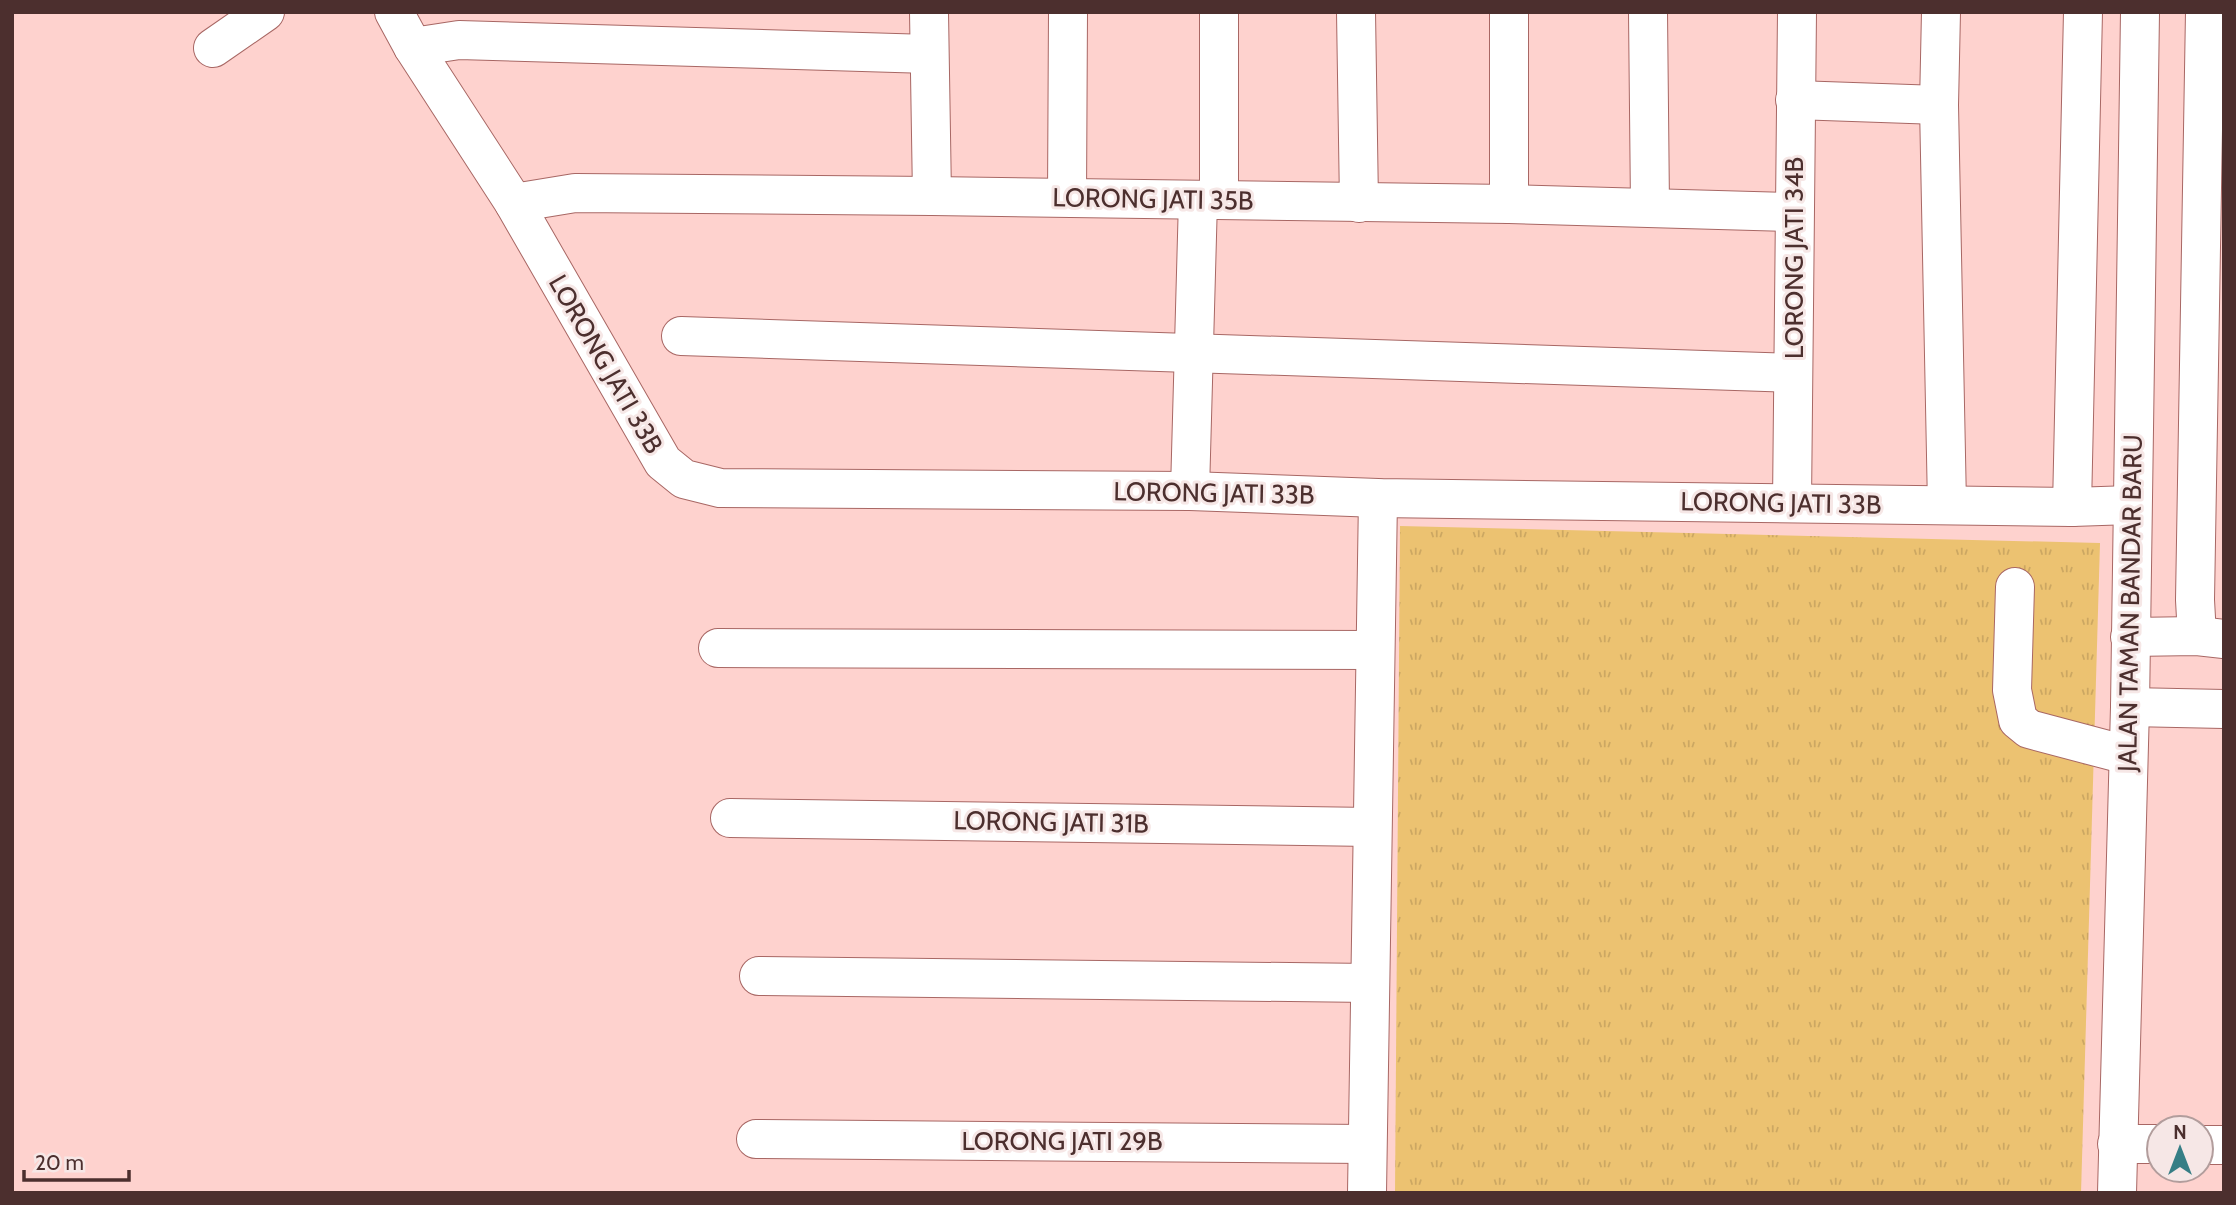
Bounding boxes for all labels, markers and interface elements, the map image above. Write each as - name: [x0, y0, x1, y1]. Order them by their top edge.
- street label: LORONG JATI 34B: [1778, 157, 1810, 359]
- street label: LORONG JATI 35B: [1052, 181, 1254, 217]
- street label: LORONG JATI 33B: [542, 269, 670, 459]
- street label: JALAN TAMAN BANDAR BARU: [2111, 434, 2149, 773]
- street label: LORONG JATI 33B: [1113, 475, 1315, 511]
- street label: LORONG JATI 33B: [1680, 485, 1882, 521]
- street label: LORONG JATI 31B: [953, 804, 1149, 840]
- north arrow: [2145, 1114, 2215, 1184]
- text: N: [2173, 1121, 2187, 1144]
- street label: LORONG JATI 29B: [961, 1125, 1163, 1157]
- scale bar: [24, 1138, 130, 1182]
- text: 20 m: [35, 1150, 84, 1175]

